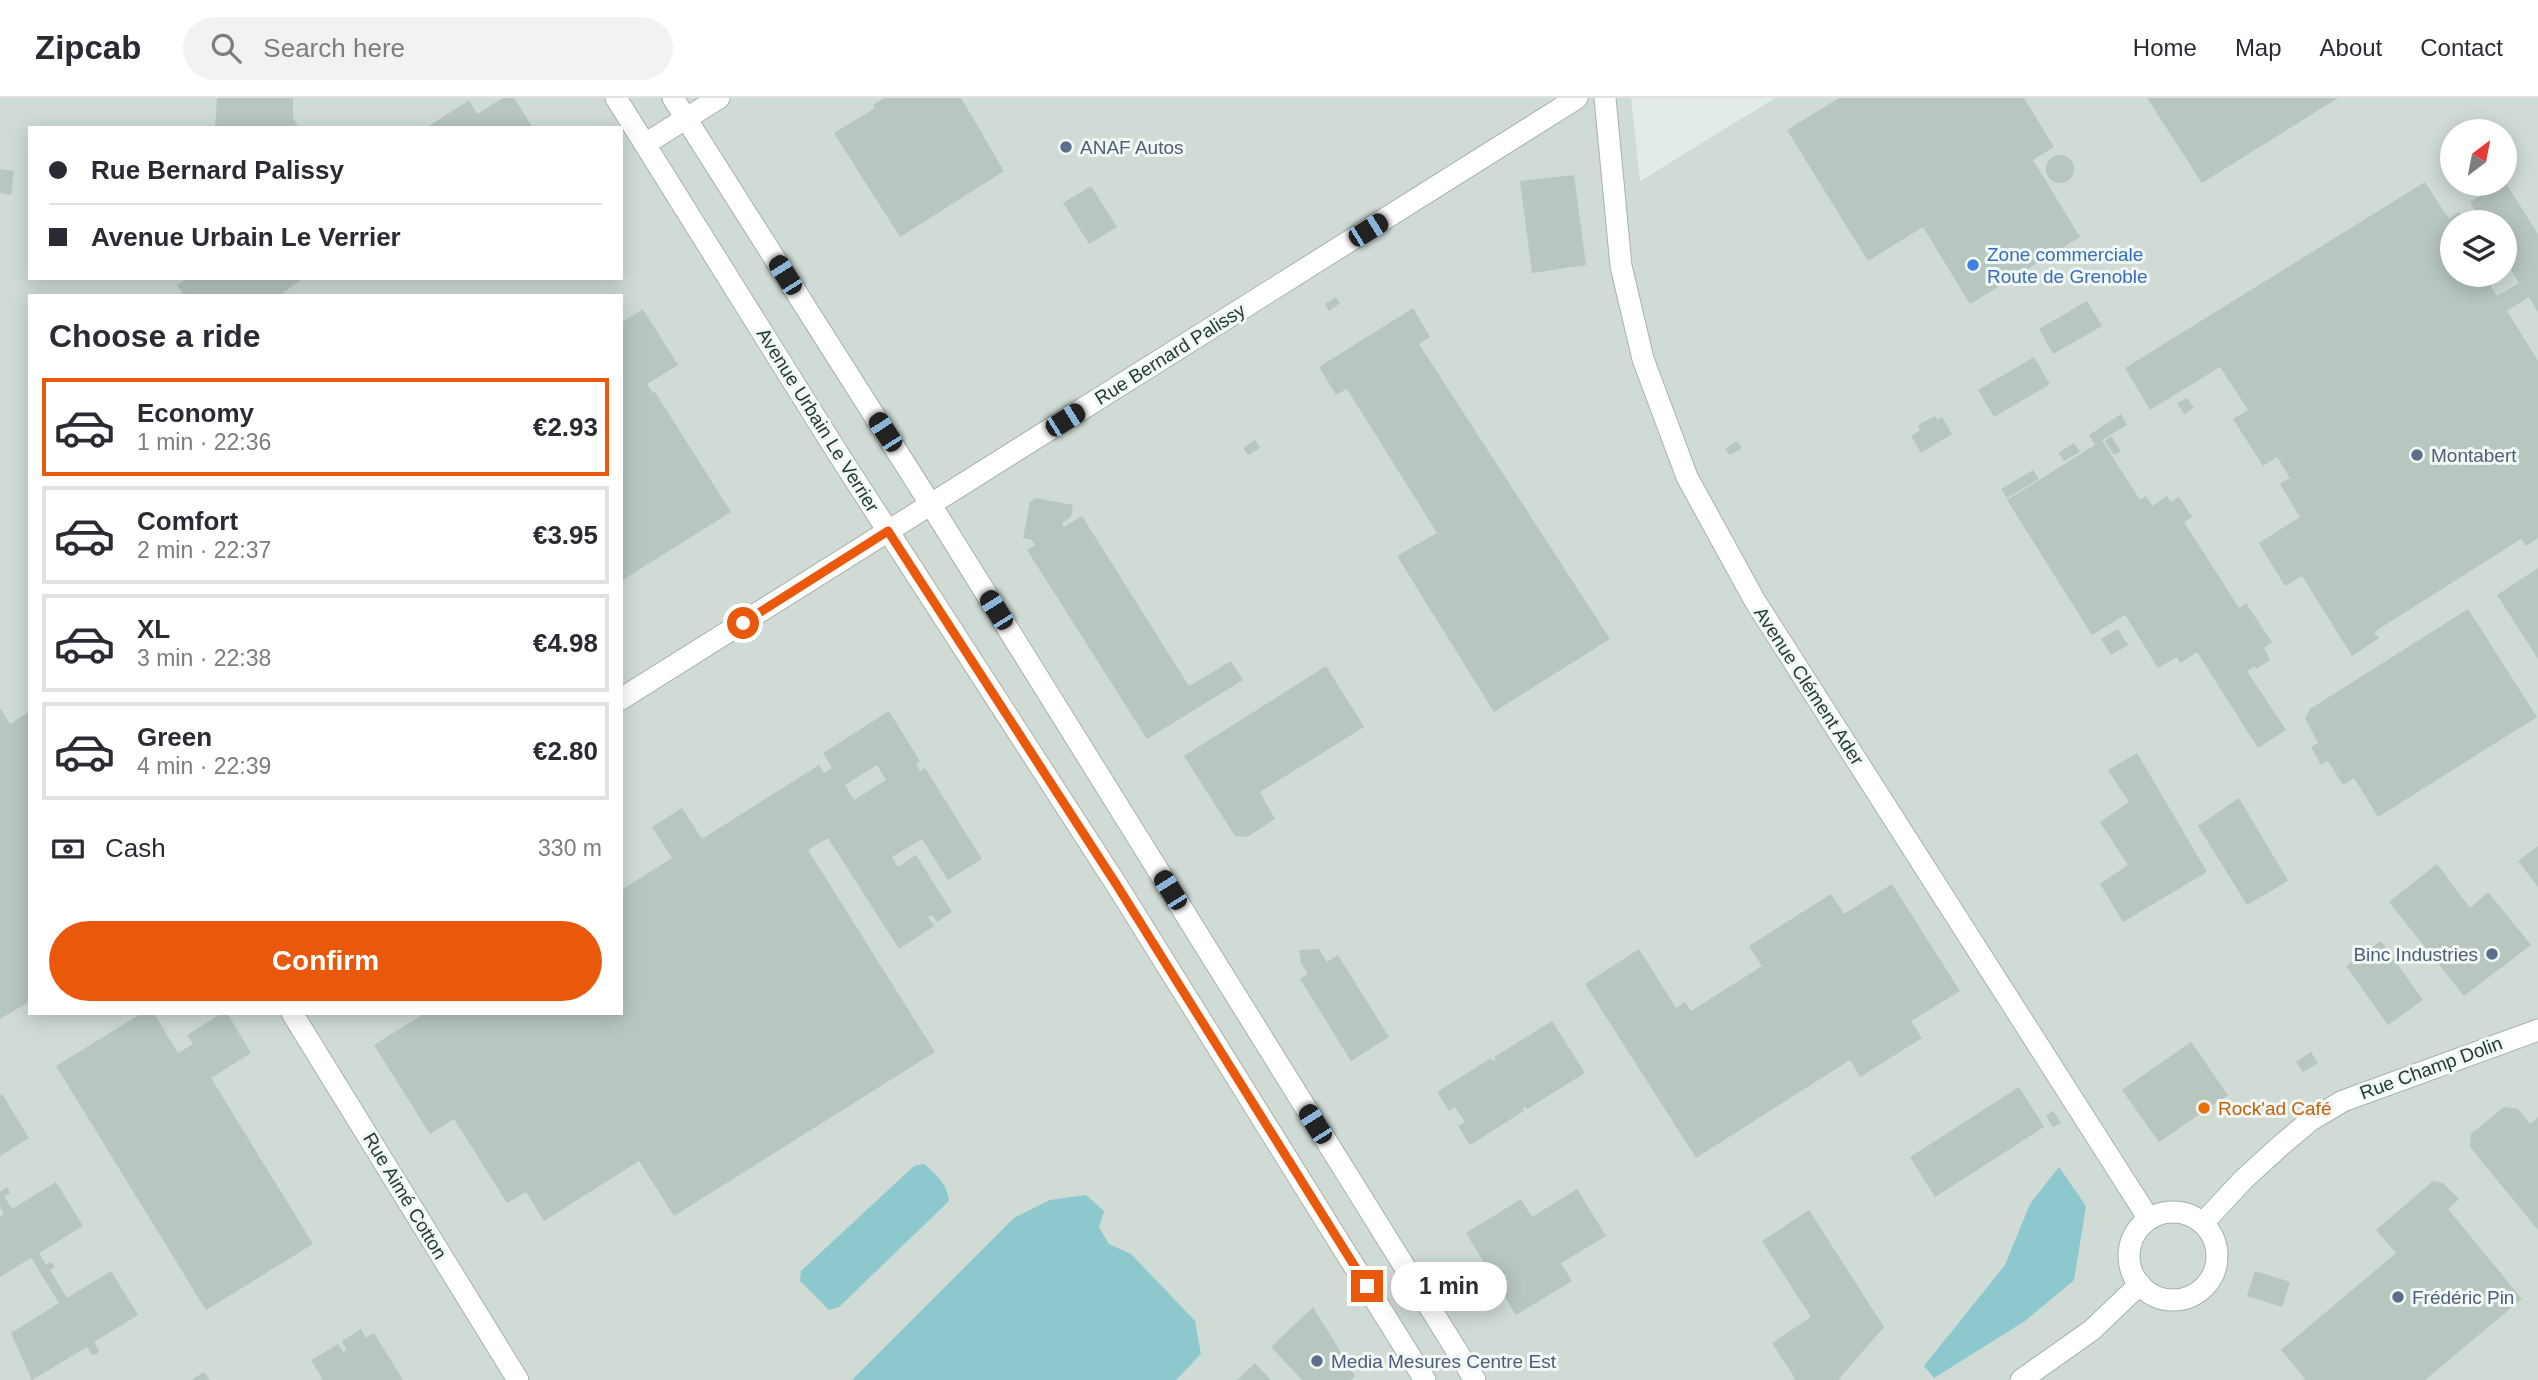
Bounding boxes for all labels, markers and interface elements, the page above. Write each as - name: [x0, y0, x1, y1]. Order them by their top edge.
- search box: [183, 17, 673, 80]
- text: Zipcab: [35, 29, 141, 66]
- icon: search: [207, 29, 245, 67]
- text: Search here: [263, 33, 405, 63]
- text: Home: [2133, 34, 2197, 61]
- text: Map: [2235, 34, 2282, 61]
- text: About: [2320, 34, 2382, 61]
- text: Contact: [2420, 34, 2503, 61]
- north arrow: [2440, 119, 2516, 196]
- map controls: [2440, 119, 2517, 287]
- place label: ANAF Autos: [1080, 137, 1184, 158]
- marker: ANAF Autos: [1058, 139, 1074, 155]
- text: Rue Bernard Palissy: [91, 155, 344, 185]
- car: [1345, 210, 1392, 250]
- button: layers: [2440, 210, 2517, 287]
- text: Avenue Urbain Le Verrier: [91, 222, 401, 252]
- place label: Zone commerciale Route de Grenoble: [1987, 244, 2148, 287]
- car: [765, 252, 806, 298]
- marker: Zone commerciale Route de Grenoble: [1965, 257, 1981, 273]
- street label: Rue Bernard Palissy: [1091, 299, 1249, 409]
- text: Choose a ride: [49, 318, 261, 354]
- street label: Avenue Urbain Le Verrier: [753, 324, 884, 516]
- icon: car: [53, 396, 116, 459]
- text: Economy: [137, 398, 254, 428]
- car: [1042, 400, 1089, 440]
- car: [865, 409, 906, 455]
- text: €2.93: [533, 412, 598, 442]
- text: 1 min · 22:36: [137, 429, 271, 455]
- place label: Montabert: [2431, 445, 2517, 466]
- marker: Montabert: [2409, 447, 2425, 463]
- icon: car: [53, 504, 116, 567]
- text: Comfort: [137, 506, 238, 536]
- text: €3.95: [533, 520, 598, 550]
- text: 2 min · 22:37: [137, 537, 271, 563]
- car: [976, 587, 1017, 633]
- street label: Avenue Clément Ader: [1750, 603, 1868, 770]
- route start: [727, 607, 759, 639]
- icon: car: [53, 612, 116, 675]
- text: XL: [137, 614, 170, 644]
- text: €4.98: [533, 628, 598, 658]
- text: 3 min · 22:38: [137, 645, 271, 671]
- icon: car: [53, 720, 116, 783]
- text: Green: [137, 722, 212, 752]
- text: €2.80: [533, 736, 598, 766]
- text: 4 min · 22:39: [137, 753, 271, 779]
- icon: cash: [49, 830, 87, 868]
- text: Cash: [105, 833, 166, 863]
- text: 330 m: [538, 835, 602, 861]
- car: [1150, 867, 1191, 913]
- button: Confirm: [49, 921, 602, 1001]
- place label: Binc Industries: [2353, 944, 2478, 965]
- marker: Binc Industries: [2484, 946, 2500, 962]
- street label: Rue Champ Dolin: [2357, 1032, 2505, 1104]
- place label: Rock'ad Café: [2218, 1098, 2331, 1119]
- marker: Rock'ad Café: [2196, 1100, 2212, 1116]
- car: [1295, 1101, 1336, 1147]
- street label: Rue Aimé Cotton: [359, 1129, 451, 1263]
- callout: 1 min: [1392, 1262, 1507, 1310]
- route end: [1351, 1270, 1383, 1302]
- text: 1 min: [1419, 1273, 1479, 1299]
- place label: Frédéric Pin: [2412, 1287, 2514, 1308]
- marker: Frédéric Pin: [2390, 1289, 2406, 1305]
- place label: Media Mesures Centre Est: [1331, 1351, 1557, 1372]
- marker: Media Mesures Centre Est: [1309, 1353, 1325, 1369]

